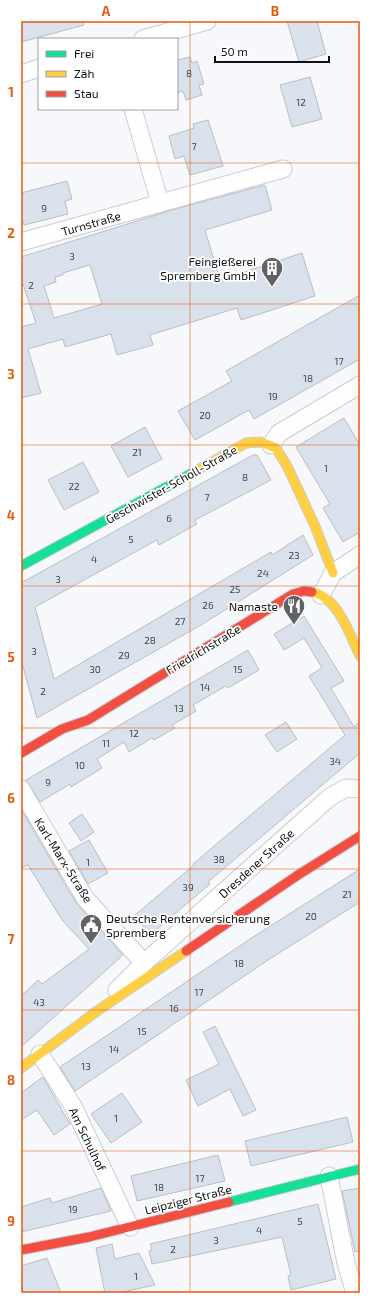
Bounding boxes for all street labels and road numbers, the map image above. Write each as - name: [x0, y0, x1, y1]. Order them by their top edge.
- street label: Turnstraße: [60, 208, 122, 238]
- street label: Geschwister-Scholl-Straße: [103, 442, 239, 526]
- street label: Friedrichstraße: [163, 621, 243, 677]
- street label: Karl-Marx-Straße: [32, 815, 96, 905]
- street label: Dresdener Straße: [216, 826, 296, 900]
- street label: Am Schulhof: [67, 1105, 110, 1173]
- street label: Leipziger Straße: [143, 1181, 233, 1217]

